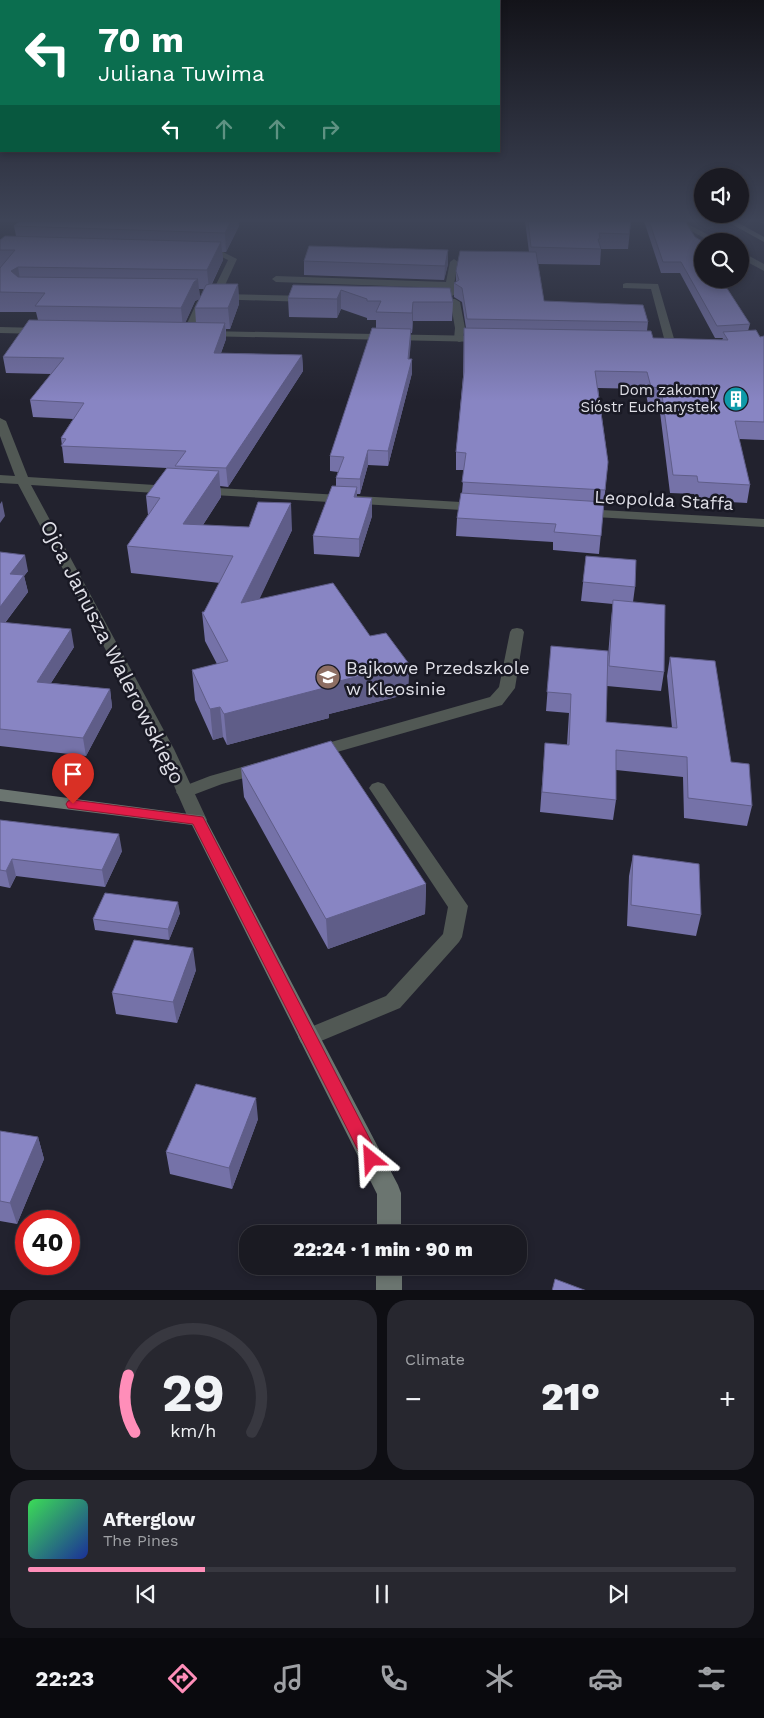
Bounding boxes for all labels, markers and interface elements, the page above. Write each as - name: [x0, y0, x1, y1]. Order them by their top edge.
- text: 70 m: [98, 19, 184, 61]
- icon: left: [15, 20, 80, 85]
- text: Juliana Tuwima: [98, 61, 264, 86]
- icon: left: [157, 115, 185, 143]
- icon: ahead: [210, 115, 238, 143]
- icon: ahead: [263, 115, 291, 143]
- icon: right: [316, 115, 344, 143]
- map controls: [694, 168, 749, 288]
- button: sound: [694, 168, 749, 223]
- button: search: [694, 233, 749, 288]
- place label: Dom zakonny Sióstr Eucharystek: [581, 381, 718, 416]
- building icon: Dom zakonny Sióstr Eucharystek: [723, 386, 749, 412]
- street label: Leopolda Staffa: [594, 486, 734, 514]
- street label: Ojca Janusza Walerowskiego: [35, 516, 191, 788]
- place label: Bajkowe Przedszkole w Kleosinie: [346, 657, 530, 699]
- school or university icon: Bajkowe Przedszkole w Kleosinie: [315, 664, 341, 690]
- pin: [52, 753, 94, 804]
- icon: arrive: [59, 760, 87, 788]
- position arrow: [344, 1132, 396, 1184]
- speed limit sign: 40: [15, 1210, 80, 1275]
- text: 22:24 · 1 min · 90 m: [293, 1238, 473, 1261]
- text: Climate: [405, 1350, 465, 1369]
- text: 29: [162, 1363, 225, 1424]
- text: 21°: [541, 1375, 600, 1419]
- text: −: [405, 1382, 422, 1415]
- text: +: [719, 1382, 736, 1415]
- text: km/h: [170, 1420, 217, 1441]
- text: Afterglow: [103, 1508, 195, 1531]
- text: The Pines: [103, 1531, 179, 1550]
- icon: previous: [132, 1580, 160, 1608]
- icon: pause: [368, 1580, 396, 1608]
- icon: next: [604, 1580, 632, 1608]
- icon: directions: [165, 1661, 200, 1696]
- icon: music: [271, 1661, 306, 1696]
- icon: phone: [376, 1661, 411, 1696]
- icon: climate: [482, 1661, 517, 1696]
- icon: car: [588, 1661, 623, 1696]
- icon: filters: [694, 1661, 729, 1696]
- text: 22:23: [35, 1666, 94, 1691]

